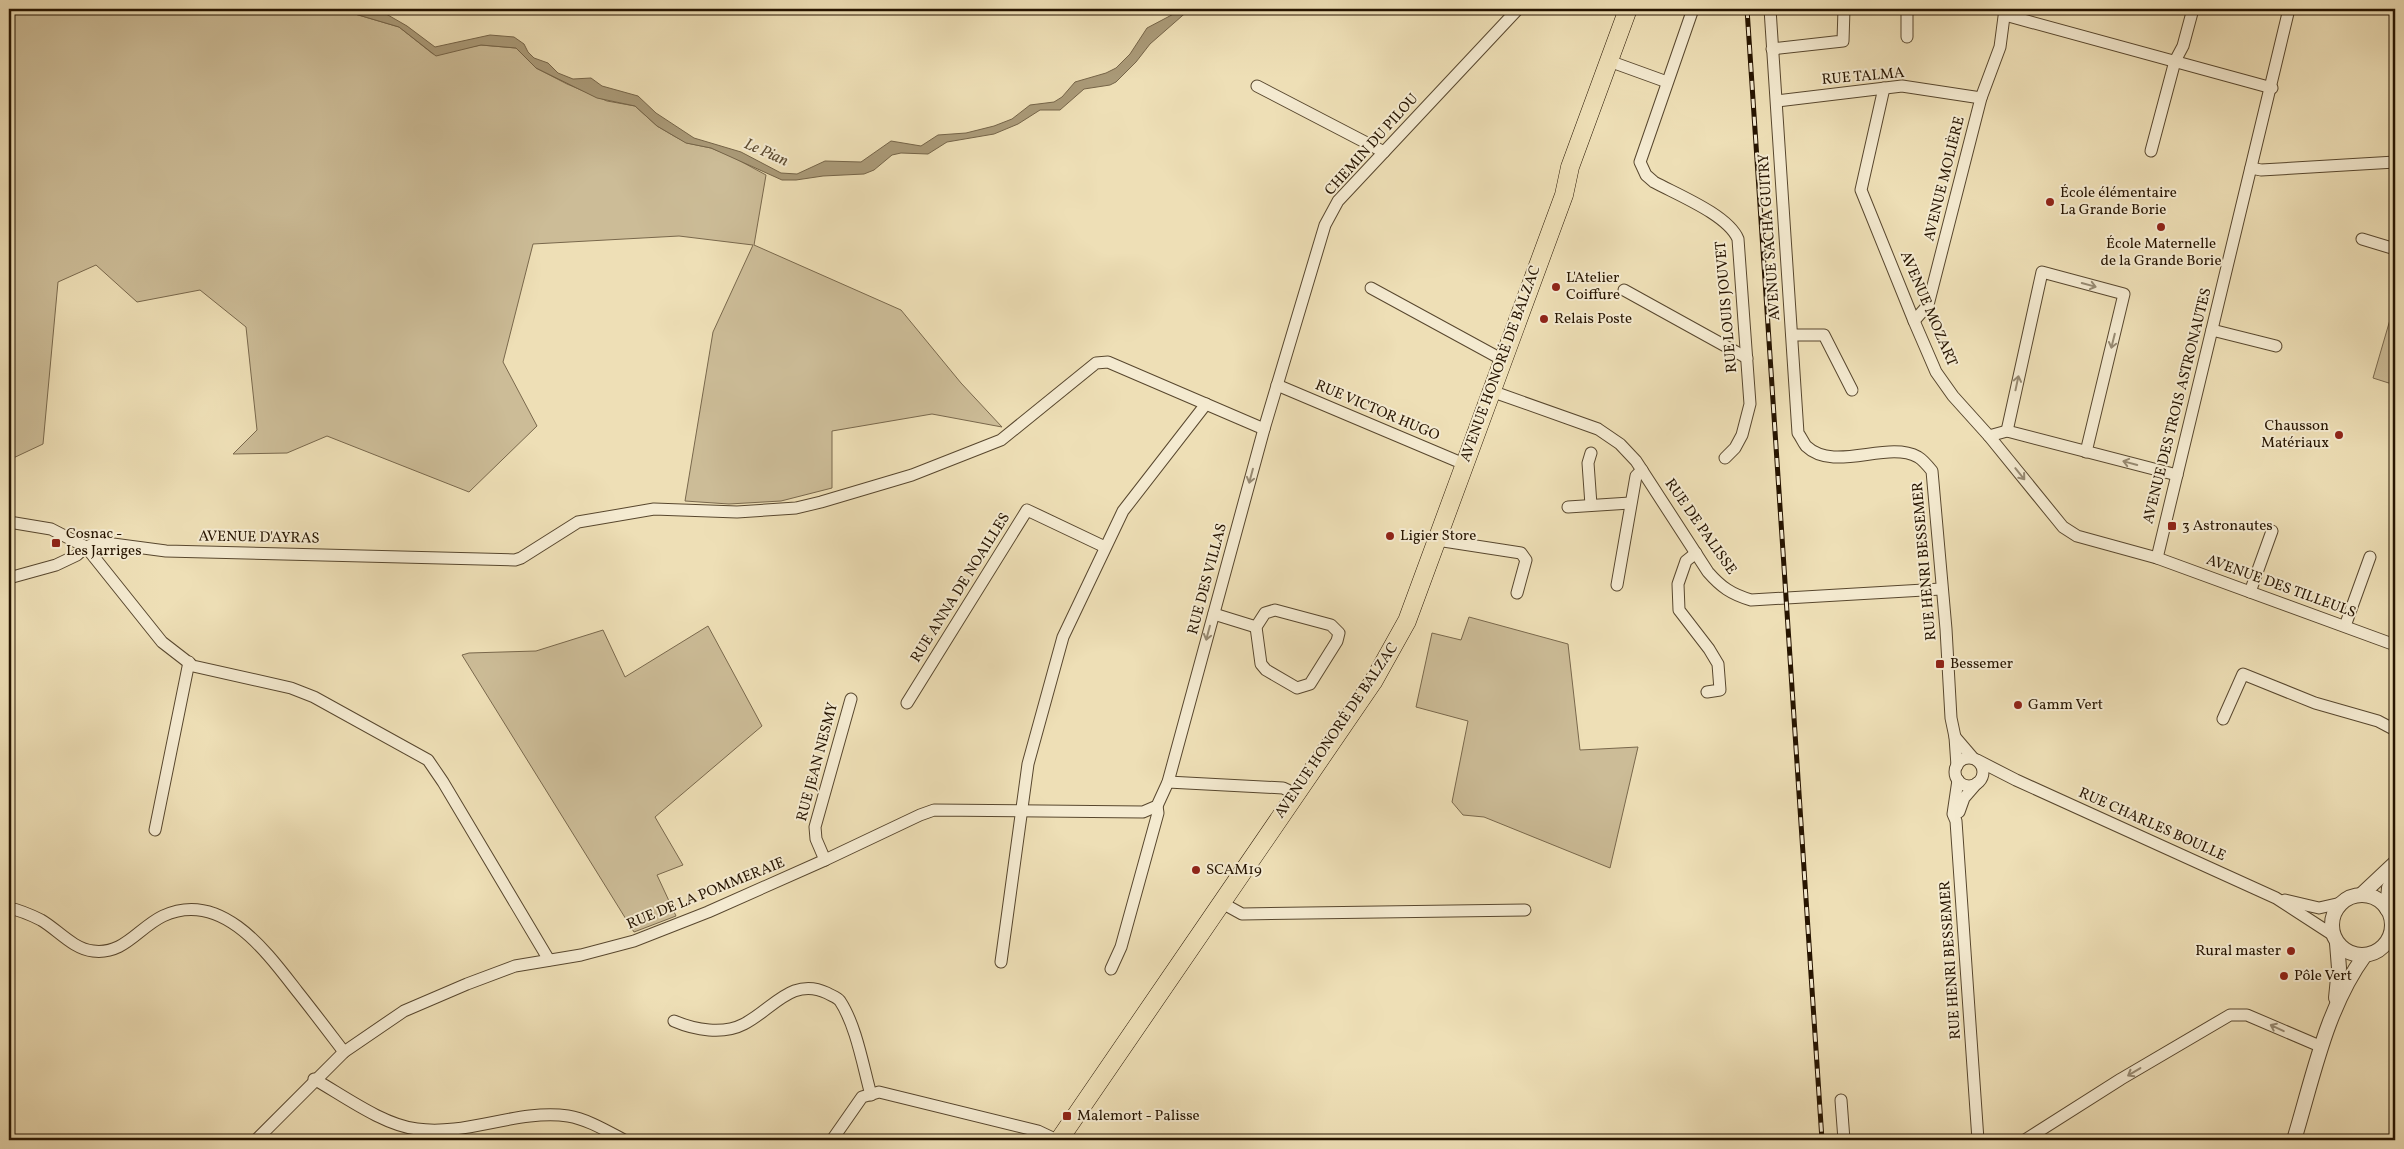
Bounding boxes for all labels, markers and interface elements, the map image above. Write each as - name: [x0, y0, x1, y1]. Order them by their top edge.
- street label: RUE TALMA: [1821, 63, 1906, 91]
- street label: CHEMIN DU PILOU: [1320, 89, 1424, 201]
- street label: AVENUE MOLIÈRE: [1919, 114, 1971, 244]
- water label: Le Pian: [740, 134, 792, 172]
- street label: AVENUE SACHA GUITRY: [1754, 152, 1786, 321]
- place label: École élémentaire La Grande Borie: [2060, 183, 2177, 221]
- marker: École élémentaire La Grande Borie: [2044, 196, 2056, 208]
- marker: École Maternelle de la Grande Borie: [2155, 221, 2167, 233]
- place label: École Maternelle de la Grande Borie: [2100, 234, 2222, 272]
- street label: RUE LOUIS JOUVET: [1711, 240, 1743, 374]
- street label: AVENUE MOZART: [1894, 248, 1962, 370]
- street label: AVENUE HONORÉ DE BALZAC: [1456, 263, 1546, 465]
- place label: L'Atelier Coiffure: [1566, 268, 1620, 306]
- marker: L'Atelier Coiffure: [1550, 281, 1562, 293]
- one-way arrow: [2080, 281, 2096, 290]
- street label: AVENUE DES TROIS ASTRONAUTES: [2138, 286, 2218, 526]
- place label: Relais Poste: [1554, 309, 1632, 330]
- marker: Relais Poste: [1538, 313, 1550, 325]
- one-way arrow: [2108, 333, 2117, 349]
- street label: RUE VICTOR HUGO: [1311, 375, 1443, 447]
- one-way arrow: [2013, 376, 2022, 392]
- place label: Chausson Matériaux: [2261, 416, 2329, 454]
- marker: Chausson Matériaux: [2333, 429, 2345, 441]
- one-way arrow: [2122, 458, 2138, 467]
- one-way arrow: [1246, 468, 1256, 484]
- one-way arrow: [2014, 468, 2025, 481]
- street label: RUE DE PALISSE: [1659, 475, 1741, 579]
- street label: RUE HENRI BESSEMER: [1908, 481, 1942, 641]
- street label: RUE ANNA DE NOAILLES: [906, 509, 1016, 667]
- place label: 3 Astronautes: [2182, 516, 2273, 537]
- marker: 3 Astronautes: [2166, 520, 2178, 532]
- street label: RUE DES VILLAS: [1183, 521, 1233, 637]
- place label: Cosnac - Les Jarriges: [66, 524, 142, 562]
- street label: AVENUE D'AYRAS: [198, 526, 320, 550]
- place label: Ligier Store: [1400, 526, 1476, 547]
- marker: Ligier Store: [1384, 530, 1396, 542]
- marker: Cosnac - Les Jarriges: [50, 537, 62, 549]
- street label: AVENUE DES TILLEULS: [2203, 550, 2359, 624]
- one-way arrow: [1203, 625, 1213, 641]
- street label: AVENUE HONORÉ DE BALZAC: [1270, 639, 1404, 823]
- place label: Bessemer: [1950, 654, 2013, 675]
- marker: Bessemer: [1934, 658, 1946, 670]
- place label: Gamm Vert: [2028, 695, 2103, 716]
- marker: Gamm Vert: [2012, 699, 2024, 711]
- street label: RUE JEAN NESMY: [792, 700, 844, 824]
- street label: RUE CHARLES BOULLE: [2075, 783, 2229, 867]
- street label: RUE DE LA POMMERAIE: [624, 853, 788, 935]
- place label: SCAM19: [1206, 860, 1262, 881]
- marker: SCAM19: [1190, 864, 1202, 876]
- street label: RUE HENRI BESSEMER: [1935, 880, 1967, 1040]
- place label: Rural master: [2195, 941, 2281, 962]
- marker: Rural master: [2285, 945, 2297, 957]
- place label: Pôle Vert: [2294, 966, 2352, 987]
- marker: Pôle Vert: [2278, 970, 2290, 982]
- one-way arrow: [2270, 1023, 2285, 1033]
- one-way arrow: [2127, 1067, 2141, 1077]
- place label: Malemort - Palisse: [1077, 1106, 1200, 1127]
- marker: Malemort - Palisse: [1061, 1110, 1073, 1122]

